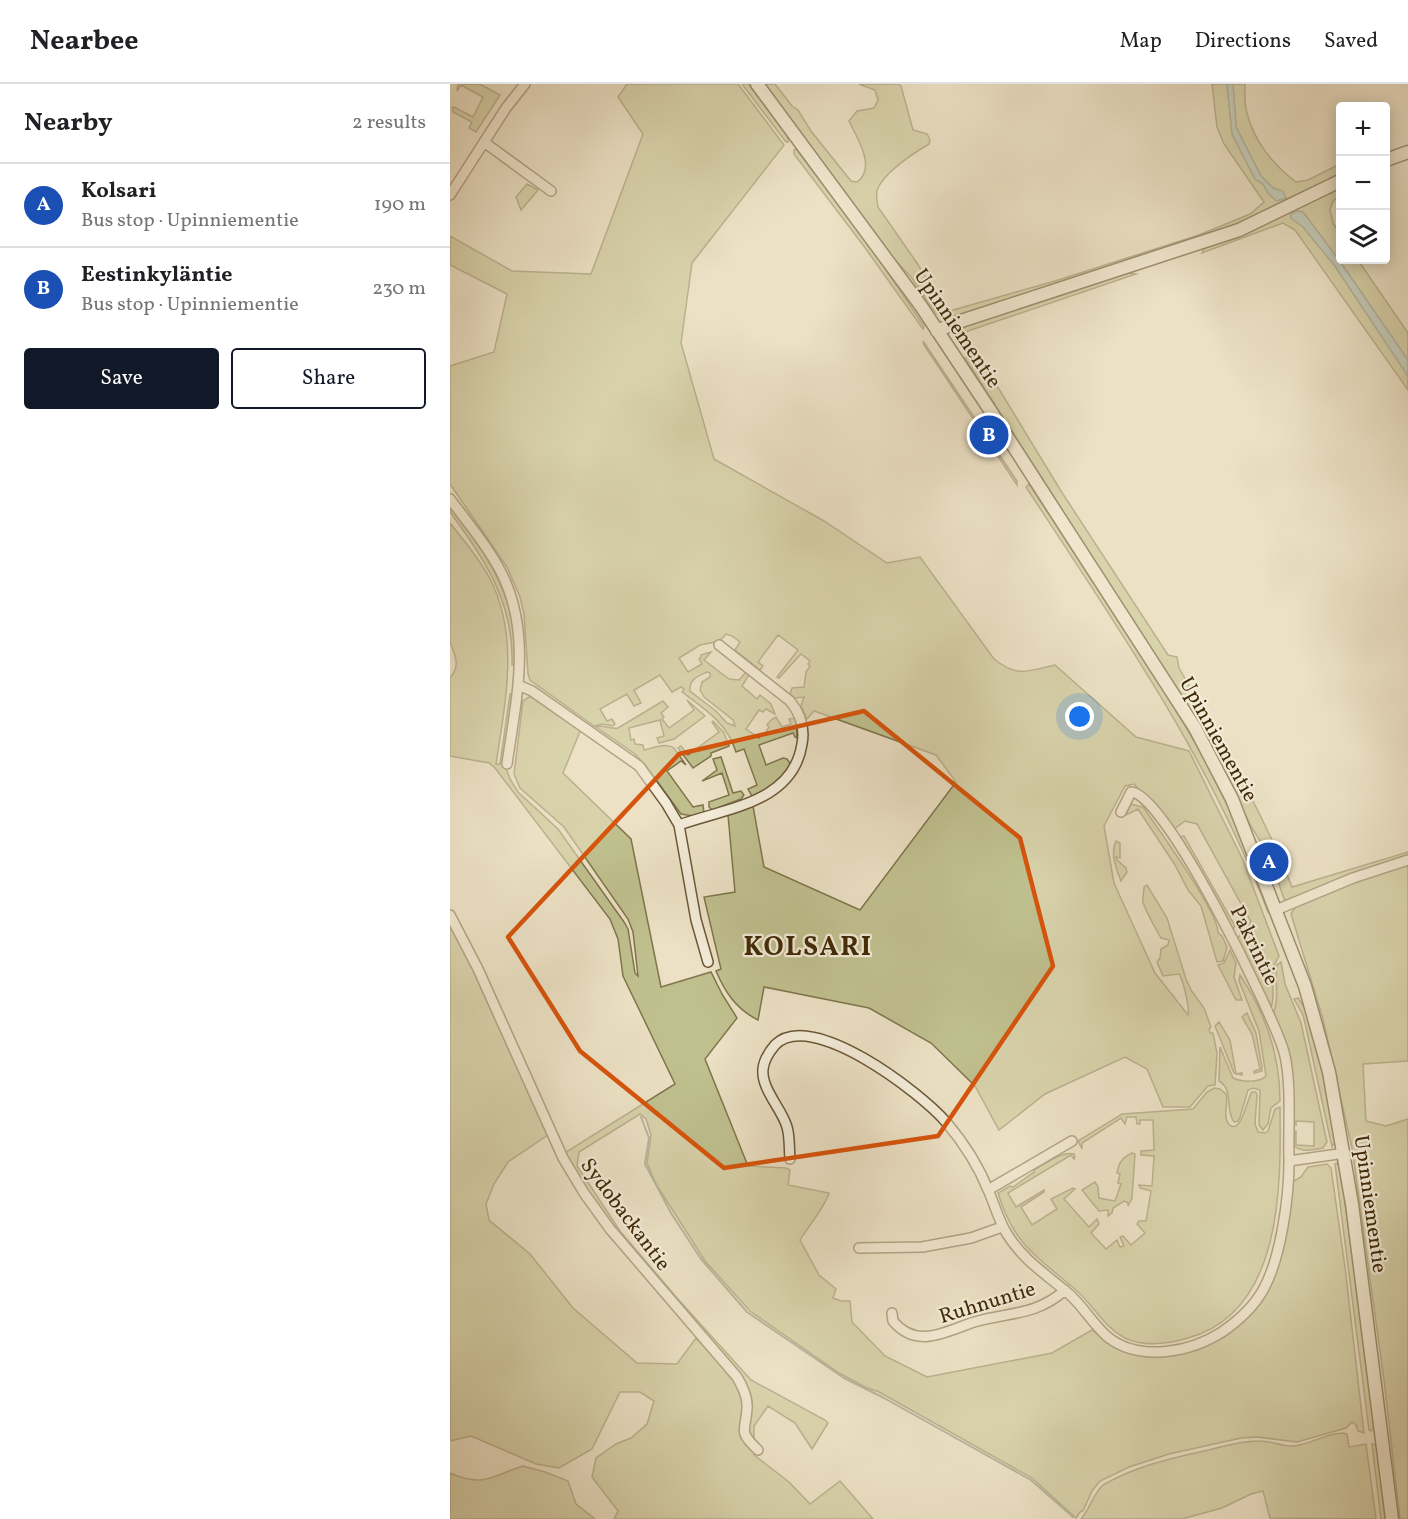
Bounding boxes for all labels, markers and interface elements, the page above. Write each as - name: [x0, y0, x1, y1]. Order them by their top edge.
- text: Nearbee: [30, 22, 139, 61]
- text: Map: [1120, 27, 1162, 56]
- text: Directions: [1195, 27, 1291, 56]
- text: Saved: [1324, 27, 1378, 56]
- map controls: [1336, 102, 1390, 264]
- button: +: [1336, 102, 1390, 156]
- text: Nearby: [24, 105, 113, 141]
- text: 2 results: [352, 109, 426, 137]
- button: −: [1336, 156, 1390, 210]
- text: Kolsari: [81, 176, 157, 207]
- text: A: [36, 191, 51, 219]
- text: 190 m: [374, 191, 426, 219]
- text: Bus stop · Upinniementie: [81, 207, 299, 235]
- button: layers: [1336, 210, 1390, 264]
- text: Eestinkyläntie: [81, 260, 233, 291]
- street label: Upinniementie: [906, 263, 1008, 394]
- text: B: [37, 275, 50, 303]
- text: 230 m: [372, 275, 426, 303]
- text: Bus stop · Upinniementie: [81, 291, 299, 319]
- button: Save: [24, 348, 219, 409]
- button: Share: [231, 348, 426, 409]
- pin: B: [970, 412, 1008, 458]
- street label: Upinniementie: [1171, 672, 1264, 807]
- your location: [1065, 702, 1094, 731]
- pin: A: [1250, 840, 1288, 884]
- street label: Pakrintie: [1222, 901, 1285, 990]
- district label: KOLSARI: [743, 929, 873, 967]
- street label: Upinniementie: [1346, 1134, 1394, 1275]
- street label: Sydobackantie: [573, 1152, 677, 1277]
- street label: Ruhnuntie: [936, 1275, 1039, 1332]

